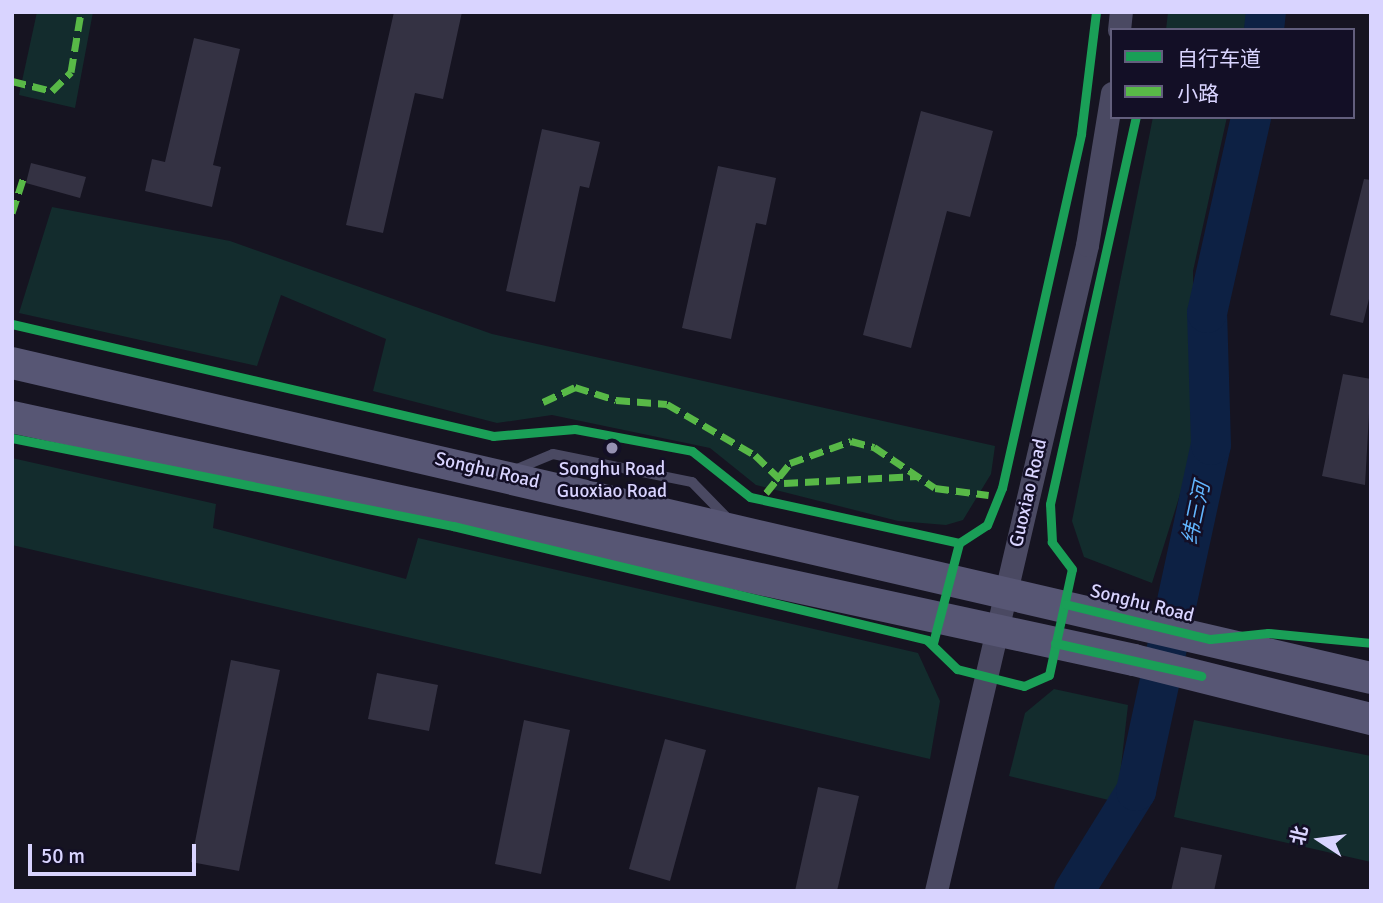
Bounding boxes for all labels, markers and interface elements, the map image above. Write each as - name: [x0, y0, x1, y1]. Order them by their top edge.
- legend: [1110, 28, 1355, 119]
- text: 自行车道: [1177, 46, 1261, 72]
- text: 小路: [1177, 81, 1219, 107]
- street label: Guoxiao Road: [1005, 437, 1053, 549]
- marker: Songhu Road Guoxiao Road: [604, 440, 620, 456]
- street label: Songhu Road: [433, 448, 541, 494]
- place label: Songhu Road Guoxiao Road: [557, 459, 667, 503]
- water label: 纬三河: [1177, 480, 1215, 546]
- street label: Songhu Road: [1088, 580, 1196, 628]
- north arrow: [1285, 805, 1355, 875]
- text: 北: [1286, 823, 1313, 847]
- scale bar: [32, 830, 200, 874]
- text: 50 m: [41, 843, 85, 869]

